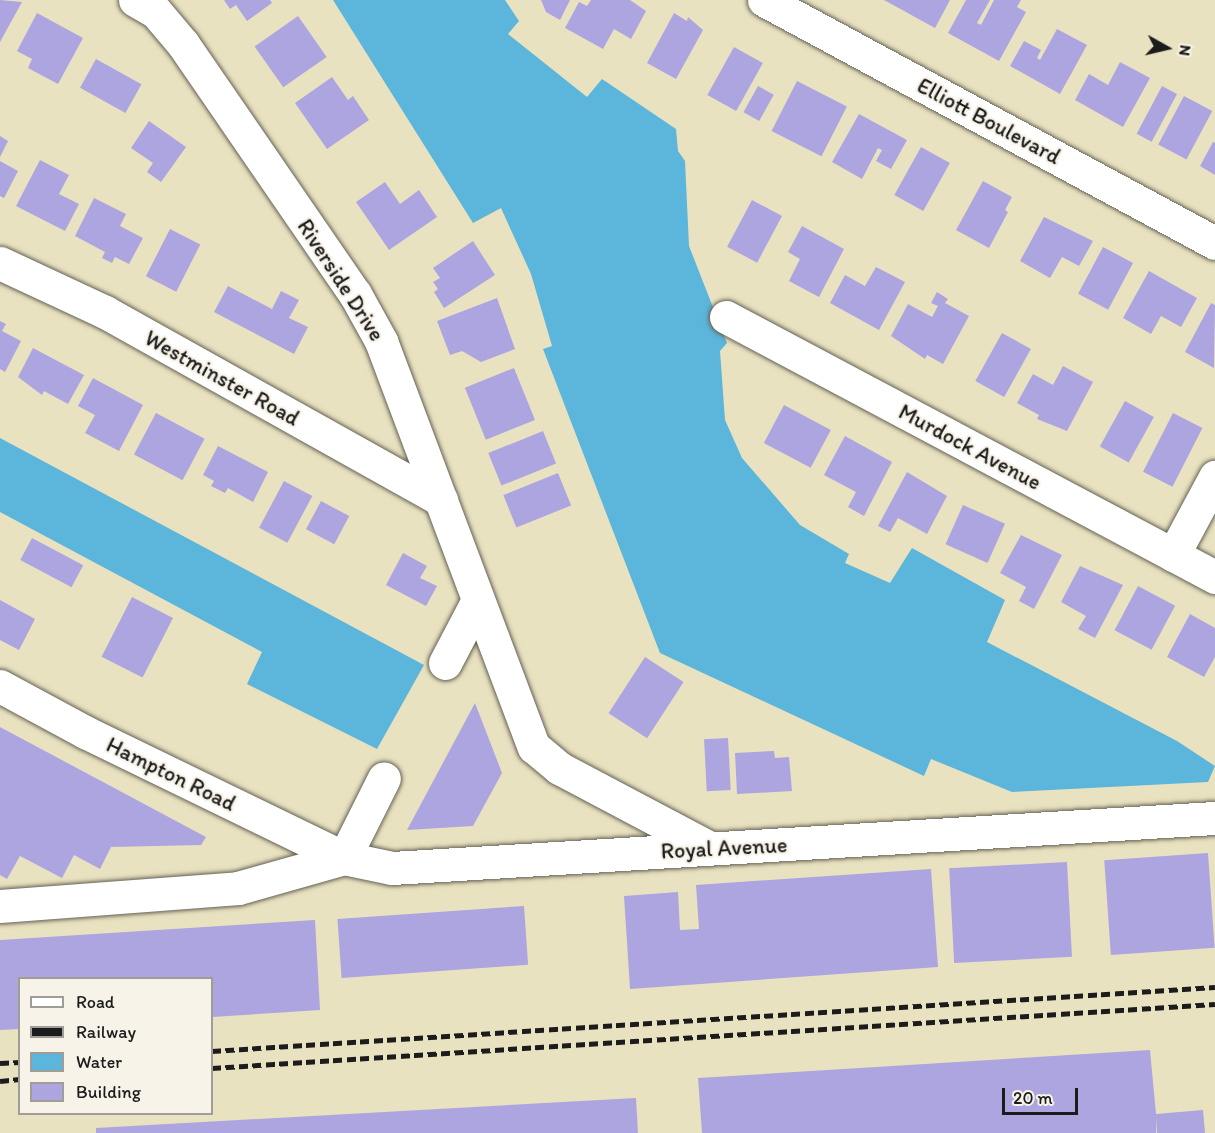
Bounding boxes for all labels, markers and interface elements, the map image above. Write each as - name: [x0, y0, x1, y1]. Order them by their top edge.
- north arrow: [1137, 18, 1197, 78]
- text: N: [1175, 44, 1195, 57]
- street label: Elliott Boulevard: [913, 72, 1065, 170]
- street label: Riverside Drive: [292, 214, 390, 346]
- street label: Westminster Road: [140, 325, 304, 431]
- street label: Murdock Avenue: [895, 399, 1045, 495]
- street label: Hampton Road: [102, 731, 240, 817]
- street label: Royal Avenue: [661, 832, 787, 864]
- legend: [18, 977, 213, 1115]
- text: Road: [76, 991, 115, 1013]
- text: Railway: [76, 1021, 136, 1043]
- text: Water: [76, 1051, 122, 1073]
- scale bar: [1005, 1076, 1082, 1114]
- text: Building: [76, 1081, 141, 1103]
- text: 20 m: [1013, 1087, 1053, 1109]

